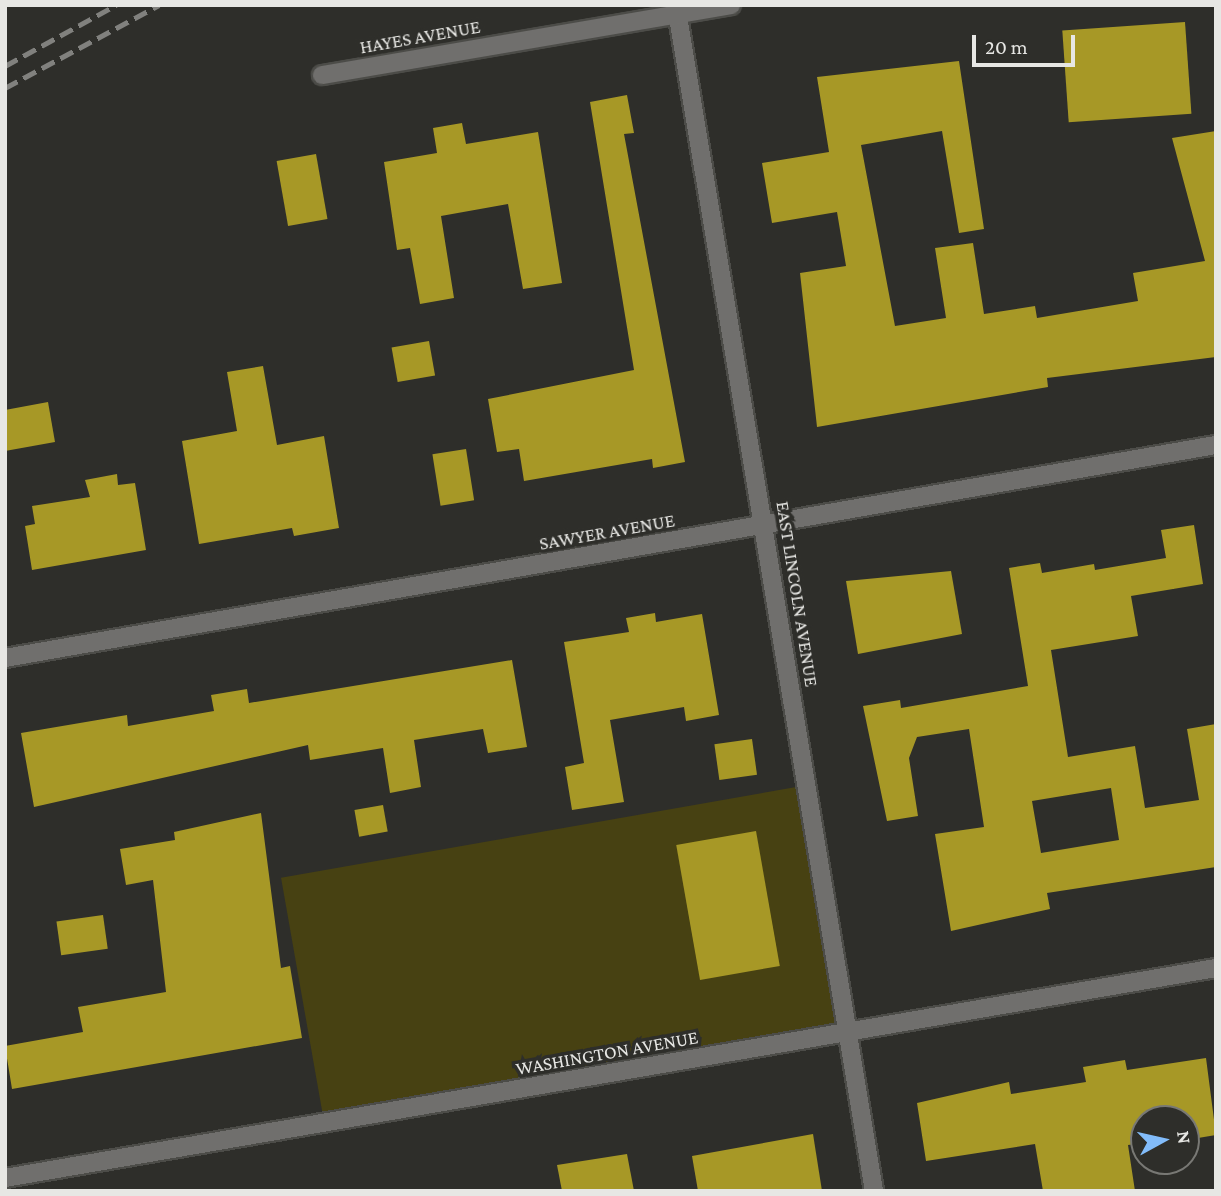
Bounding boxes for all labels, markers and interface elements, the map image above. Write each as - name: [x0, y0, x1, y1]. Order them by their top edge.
- street label: HAYES AVENUE: [358, 15, 482, 59]
- scale bar: [976, 21, 1079, 65]
- text: 20 m: [985, 35, 1028, 59]
- street label: EAST LINCOLN AVENUE: [771, 500, 823, 688]
- street label: SAWYER AVENUE: [537, 509, 677, 555]
- street label: WASHINGTON AVENUE: [514, 1026, 700, 1080]
- north arrow: [1130, 1105, 1200, 1175]
- text: N: [1173, 1129, 1196, 1145]

